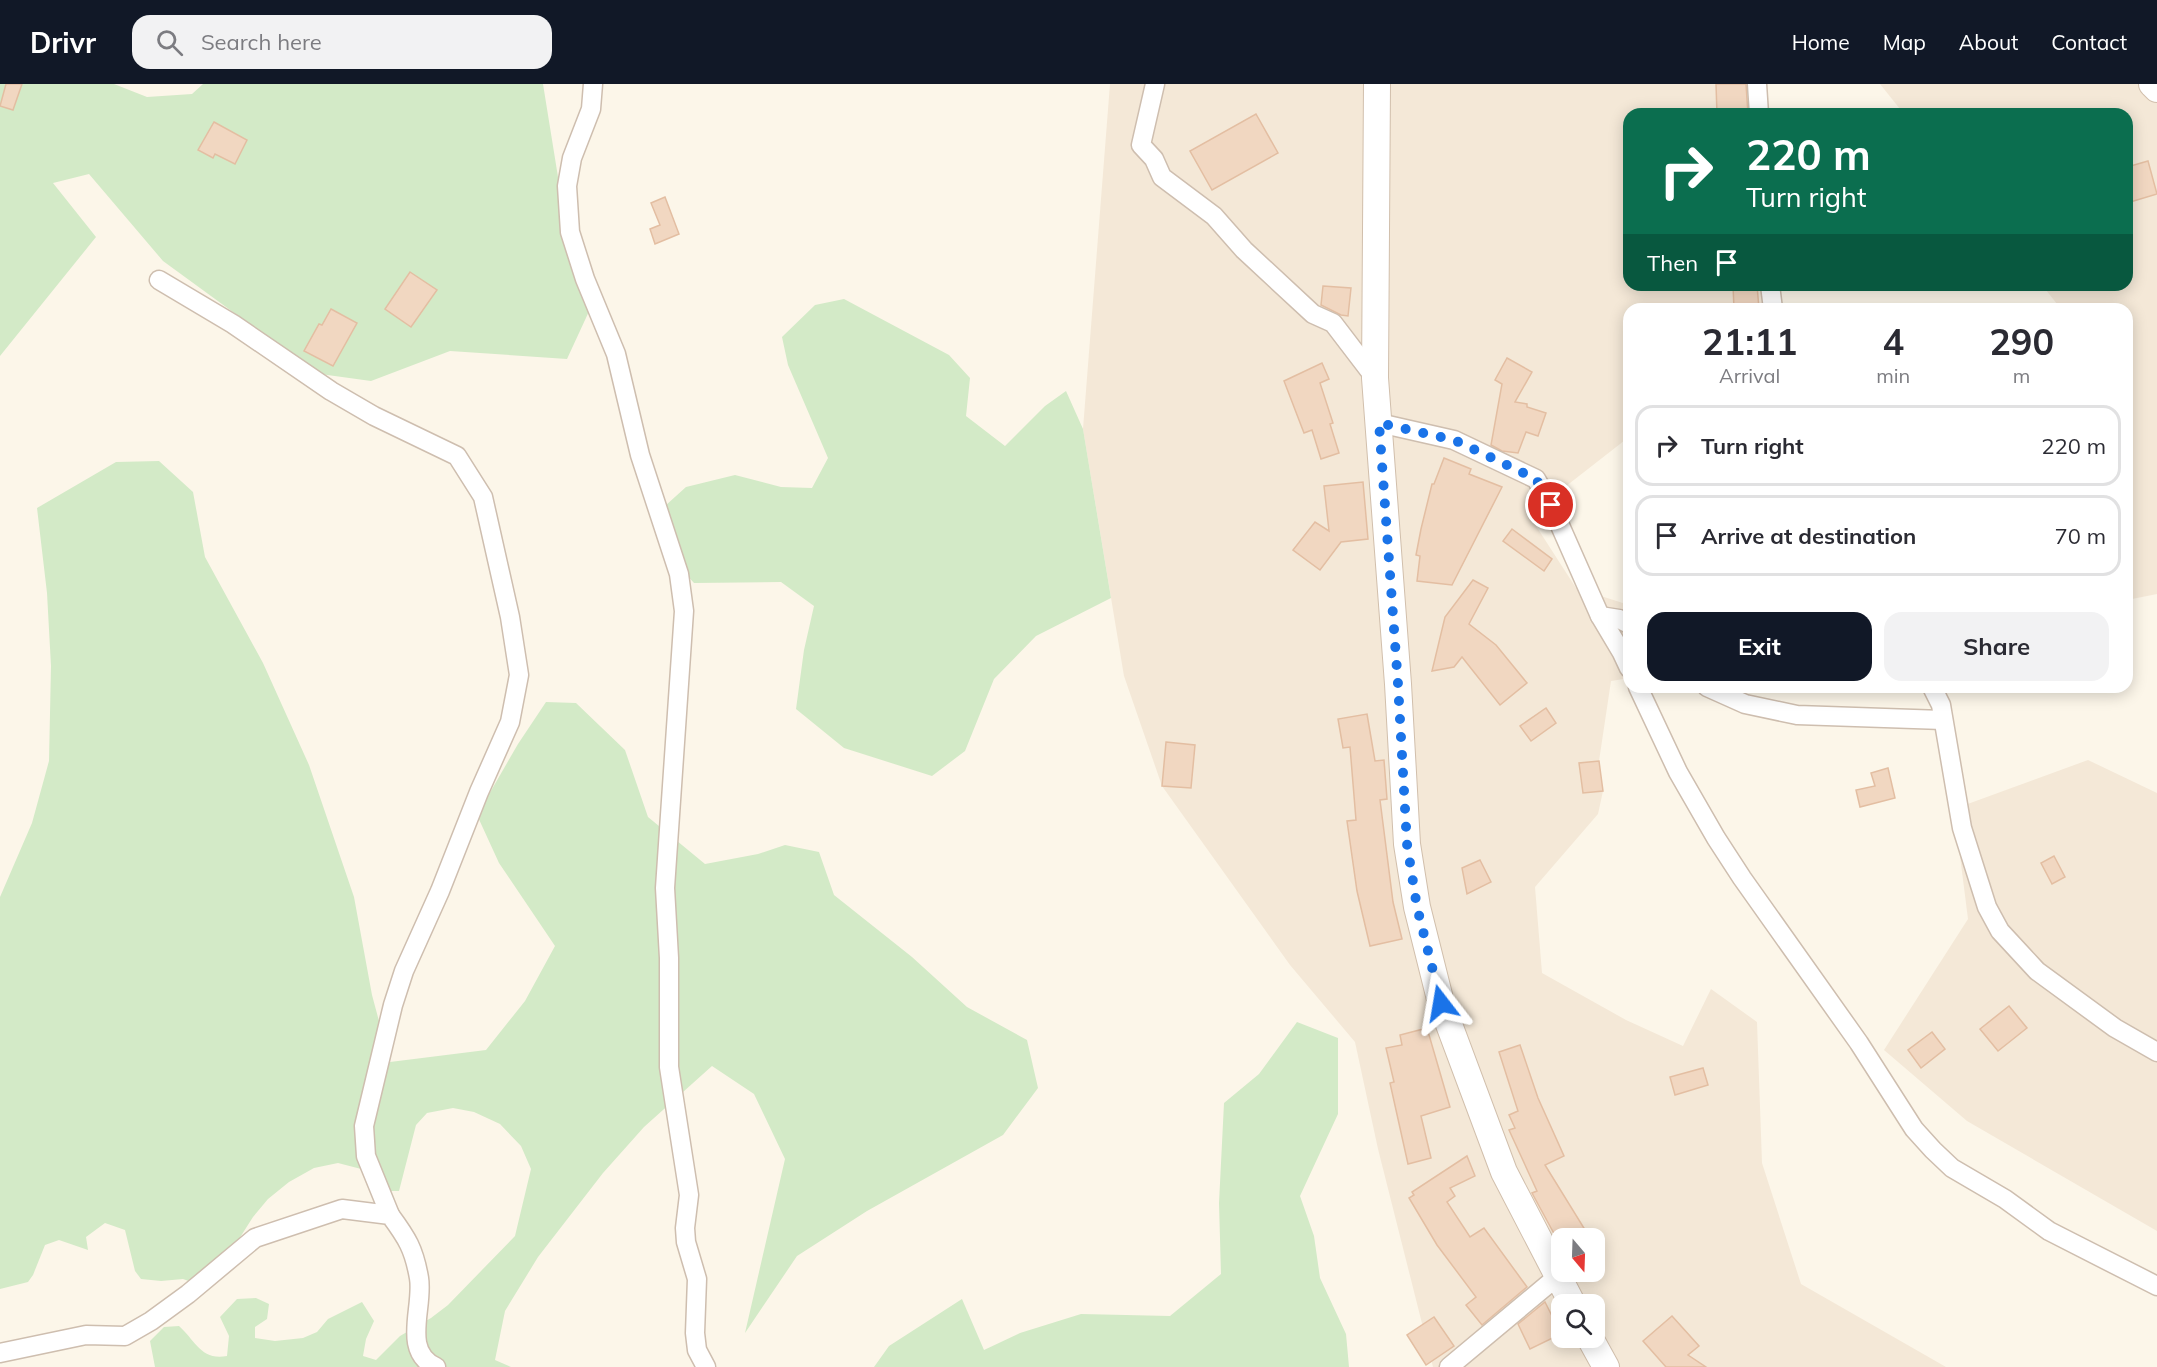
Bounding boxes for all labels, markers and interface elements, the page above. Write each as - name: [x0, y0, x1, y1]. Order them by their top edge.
- search box: [132, 15, 552, 69]
- text: Drivr: [30, 25, 96, 60]
- icon: search: [153, 26, 186, 59]
- text: Search here: [201, 28, 322, 56]
- text: Home: [1792, 29, 1850, 55]
- text: Map: [1883, 29, 1926, 55]
- text: About: [1959, 29, 2018, 55]
- text: Contact: [2051, 29, 2127, 55]
- text: 220 m: [1746, 128, 1871, 181]
- icon: right: [1647, 132, 1725, 210]
- text: Turn right: [1746, 180, 1866, 214]
- icon: arrive: [1710, 246, 1743, 279]
- text: Then: [1647, 249, 1698, 277]
- text: 21:11: [1702, 319, 1797, 364]
- text: 4: [1882, 319, 1904, 364]
- text: 290: [1989, 319, 2054, 364]
- text: Arrival: [1719, 363, 1780, 388]
- text: min: [1876, 363, 1910, 388]
- text: m: [2013, 363, 2030, 388]
- icon: right: [1650, 429, 1683, 462]
- text: Turn right: [1701, 432, 1804, 460]
- text: 220 m: [2041, 432, 2106, 460]
- pin: [1525, 479, 1576, 530]
- icon: arrive: [1534, 488, 1567, 521]
- icon: arrive: [1650, 519, 1683, 552]
- text: Arrive at destination: [1701, 522, 1916, 550]
- text: 70 m: [2055, 522, 2106, 550]
- button: Exit: [1647, 612, 1872, 681]
- button: Share: [1884, 612, 2109, 681]
- position arrow: [1409, 971, 1473, 1035]
- north arrow: [1551, 1228, 1605, 1282]
- map controls: [1551, 1228, 1605, 1348]
- button: search: [1551, 1294, 1605, 1348]

